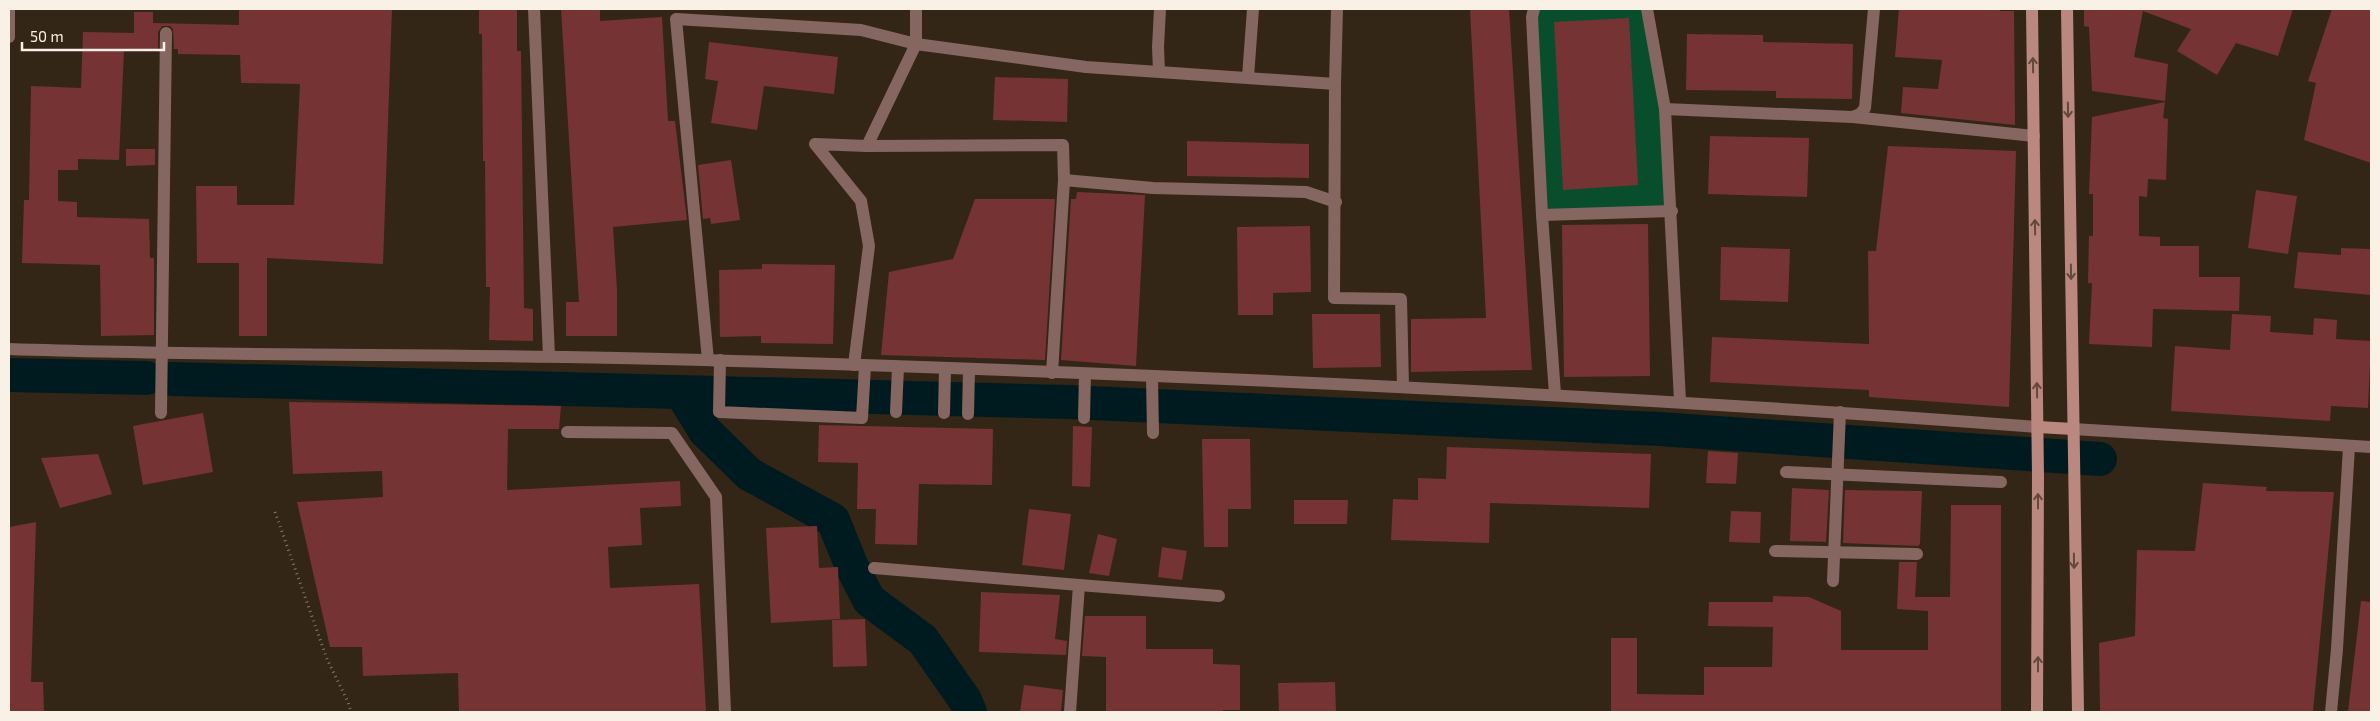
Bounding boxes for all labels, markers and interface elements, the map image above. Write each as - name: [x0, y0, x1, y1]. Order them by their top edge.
- scale bar: [22, 20, 165, 52]
- text: 50 m: [30, 27, 64, 45]
- one-way arrow: [2028, 57, 2038, 73]
- one-way arrow: [2063, 102, 2073, 118]
- one-way arrow: [2030, 219, 2040, 236]
- one-way arrow: [2066, 264, 2076, 280]
- one-way arrow: [2032, 382, 2042, 398]
- one-way arrow: [2033, 493, 2043, 510]
- one-way arrow: [2070, 552, 2079, 568]
- one-way arrow: [2033, 656, 2043, 672]

